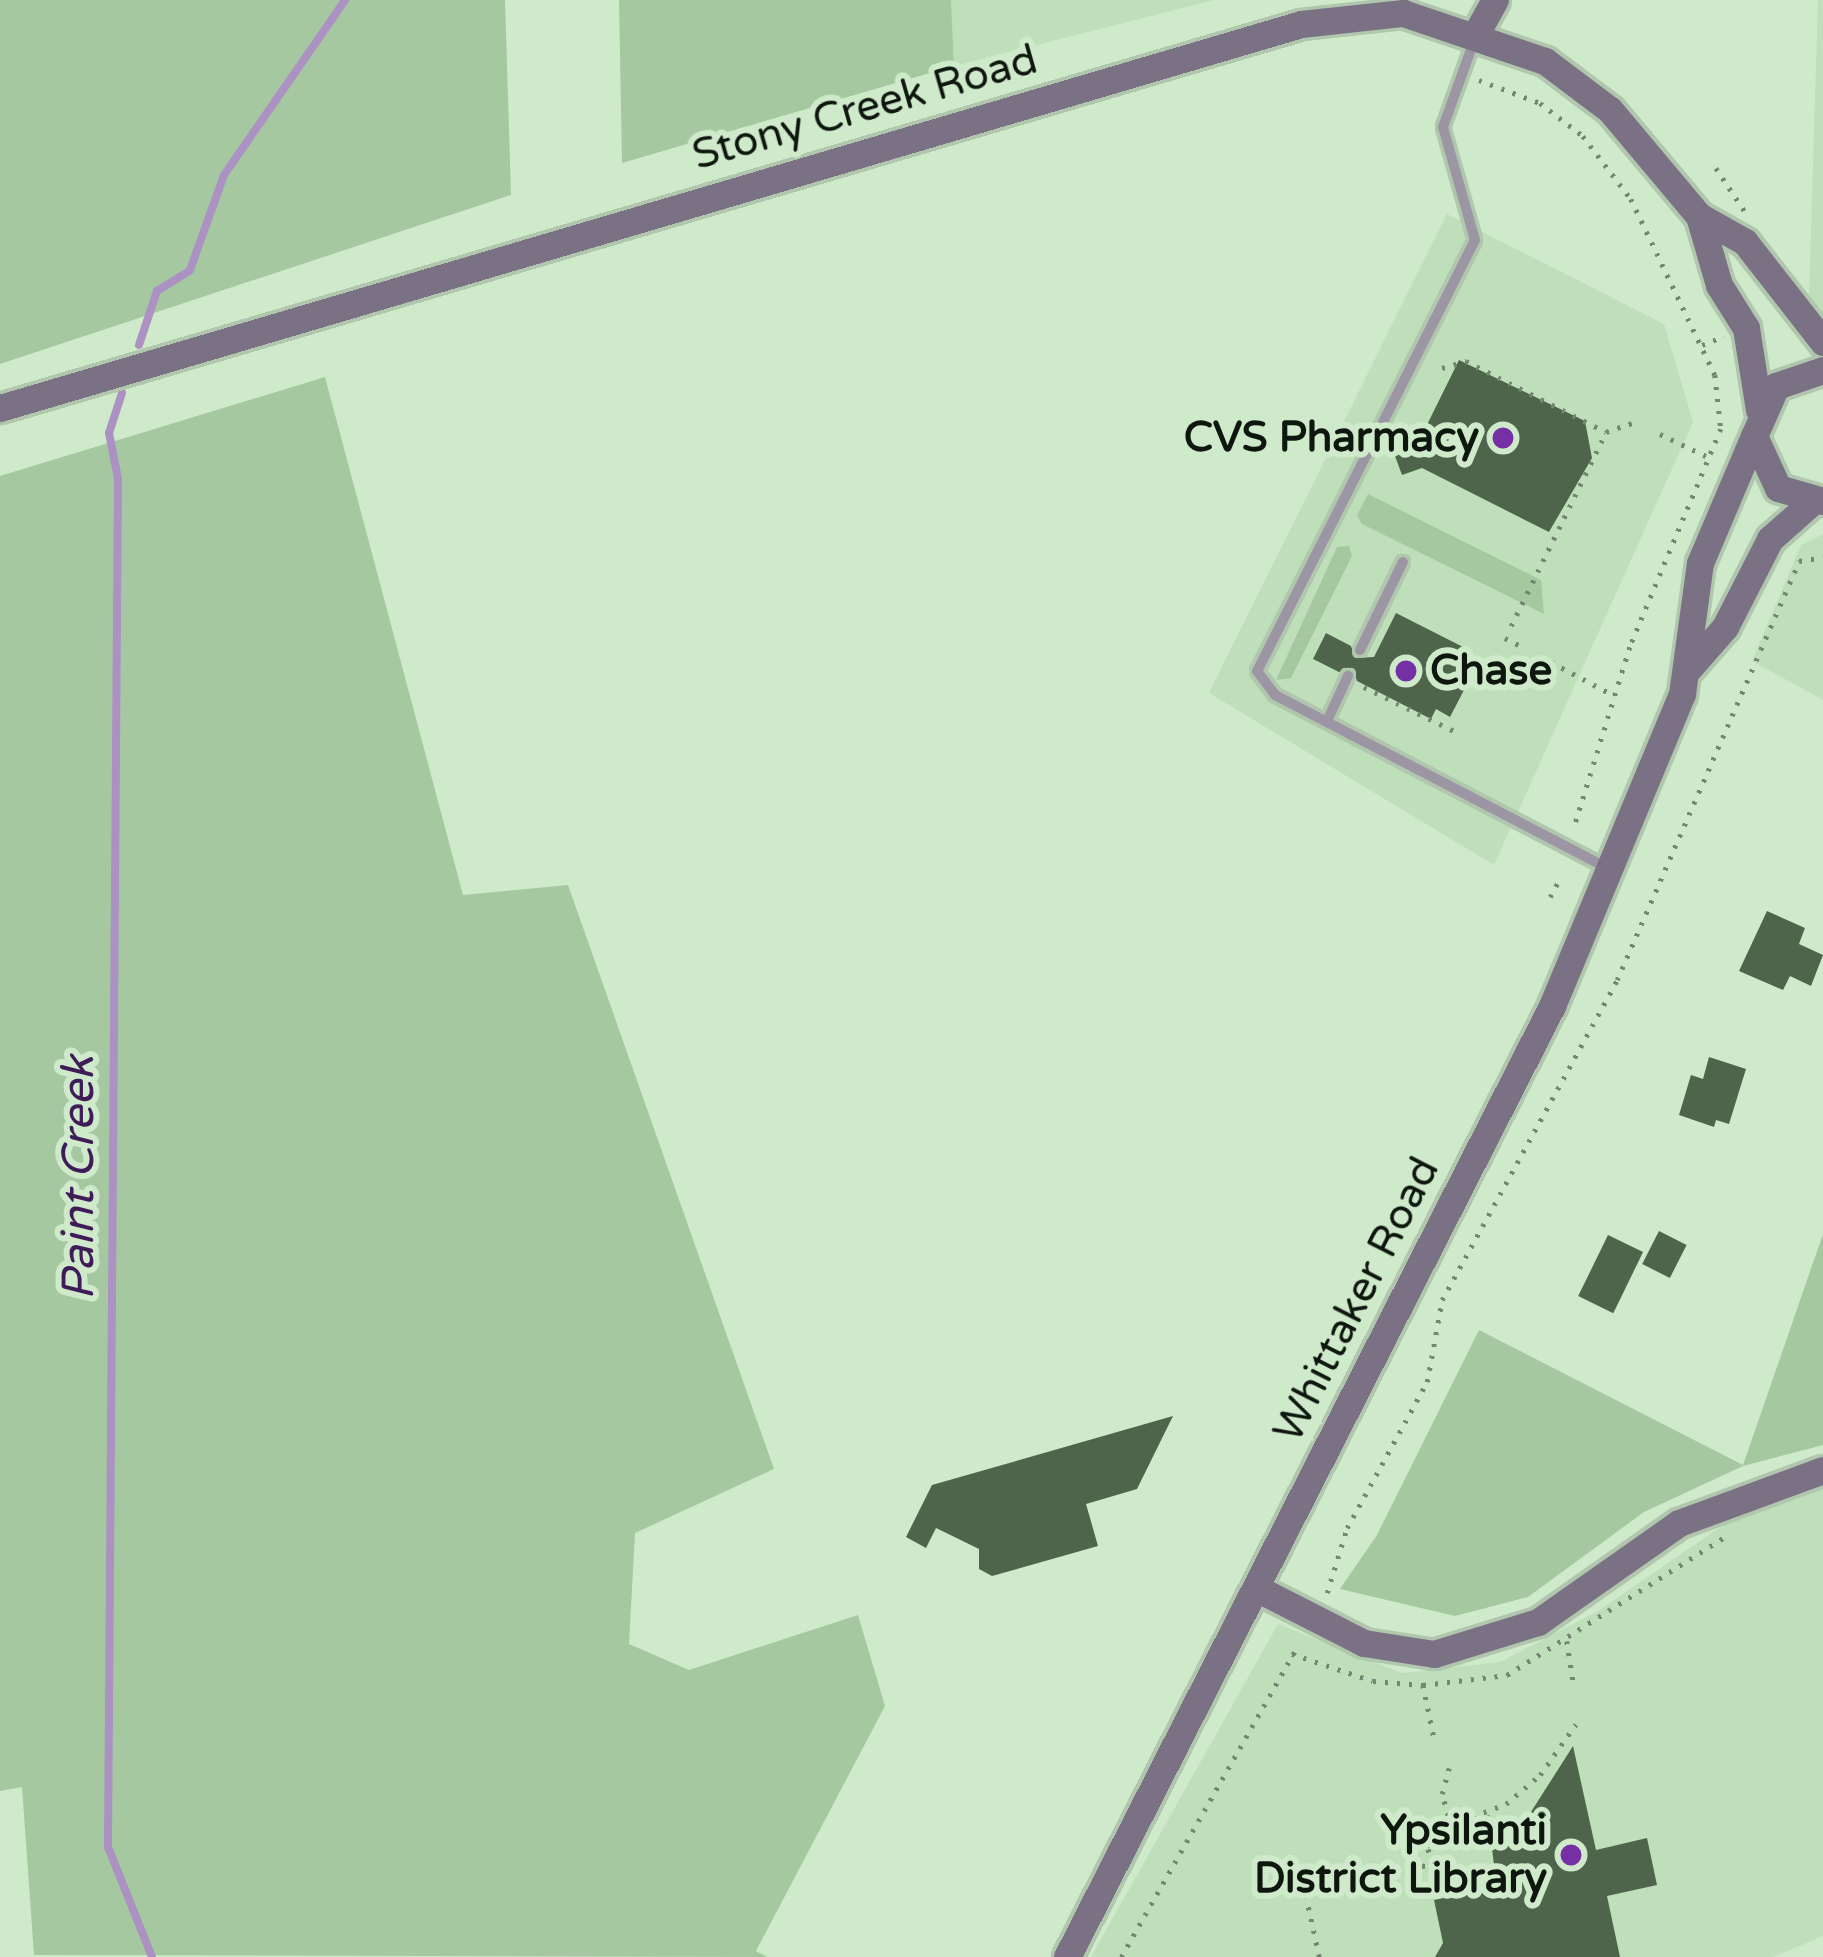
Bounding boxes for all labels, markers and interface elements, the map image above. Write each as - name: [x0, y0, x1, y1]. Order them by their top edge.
- street label: Stony Creek Road: [687, 35, 1043, 181]
- place label: CVS Pharmacy: [1184, 413, 1479, 463]
- marker: CVS Pharmacy: [1490, 425, 1516, 451]
- place label: Chase: [1430, 646, 1552, 696]
- marker: Chase: [1393, 658, 1419, 684]
- water label: Paint Creek: [53, 1056, 107, 1300]
- street label: Whittaker Road: [1263, 1149, 1451, 1451]
- place label: Ypsilanti District Library: [1254, 1806, 1547, 1904]
- marker: Ypsilanti District Library: [1558, 1842, 1584, 1868]

